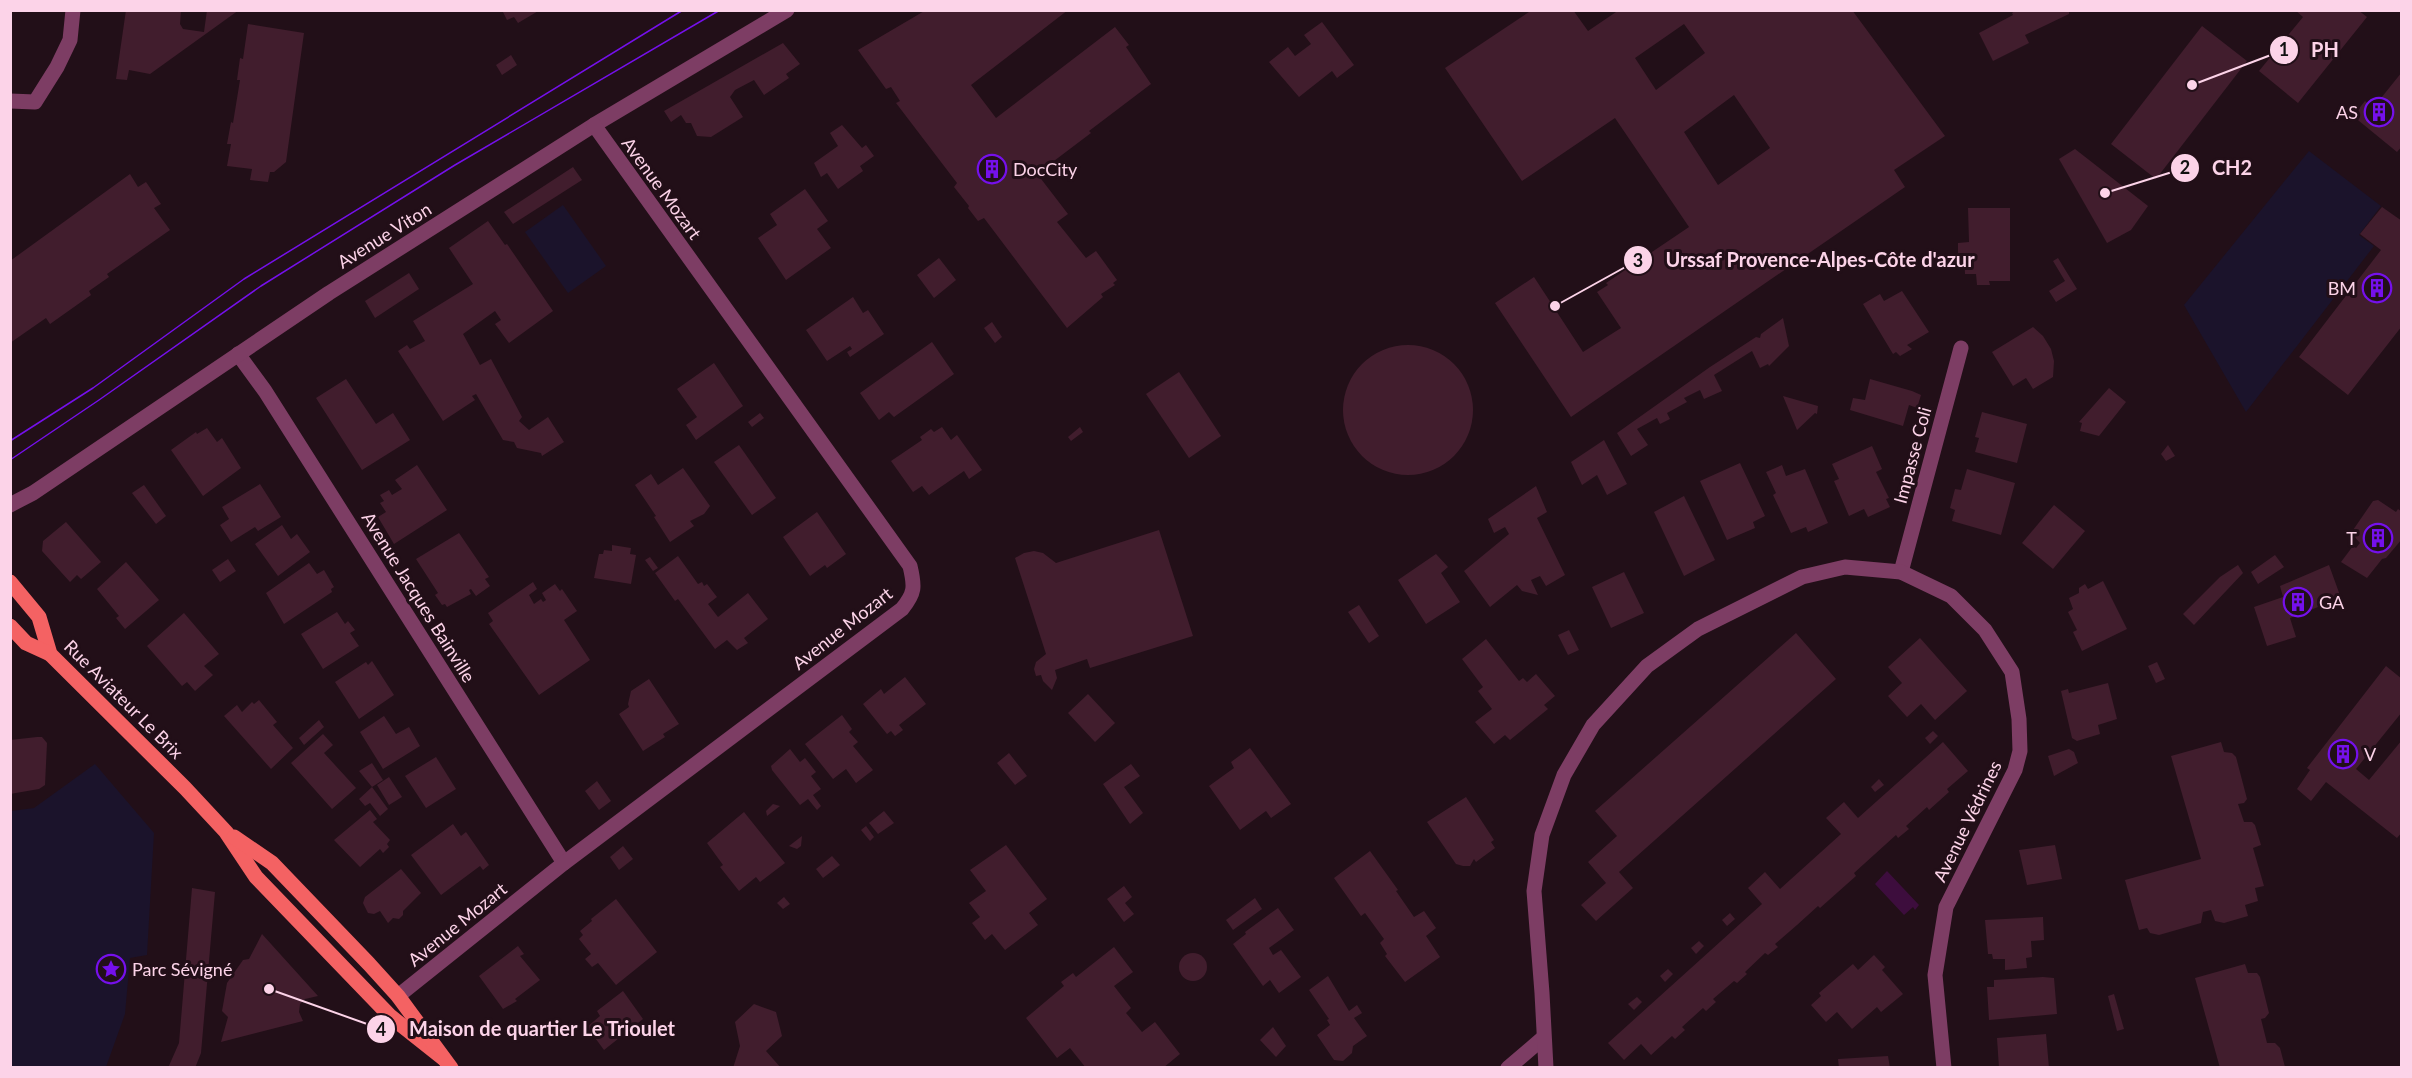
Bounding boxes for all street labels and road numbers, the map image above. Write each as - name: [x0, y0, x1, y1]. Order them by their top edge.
- street label: Avenue Mozart: [618, 133, 707, 244]
- street label: Avenue Viton: [333, 197, 435, 273]
- street label: Impasse Coli: [1889, 404, 1935, 506]
- street label: Avenue Jacques Bainville: [358, 508, 480, 686]
- street label: Avenue Mozart: [788, 582, 897, 674]
- street label: Rue Aviateur Le Brix: [60, 635, 188, 763]
- street label: Avenue Védrines: [1928, 757, 2006, 885]
- street label: Avenue Mozart: [403, 877, 511, 971]

